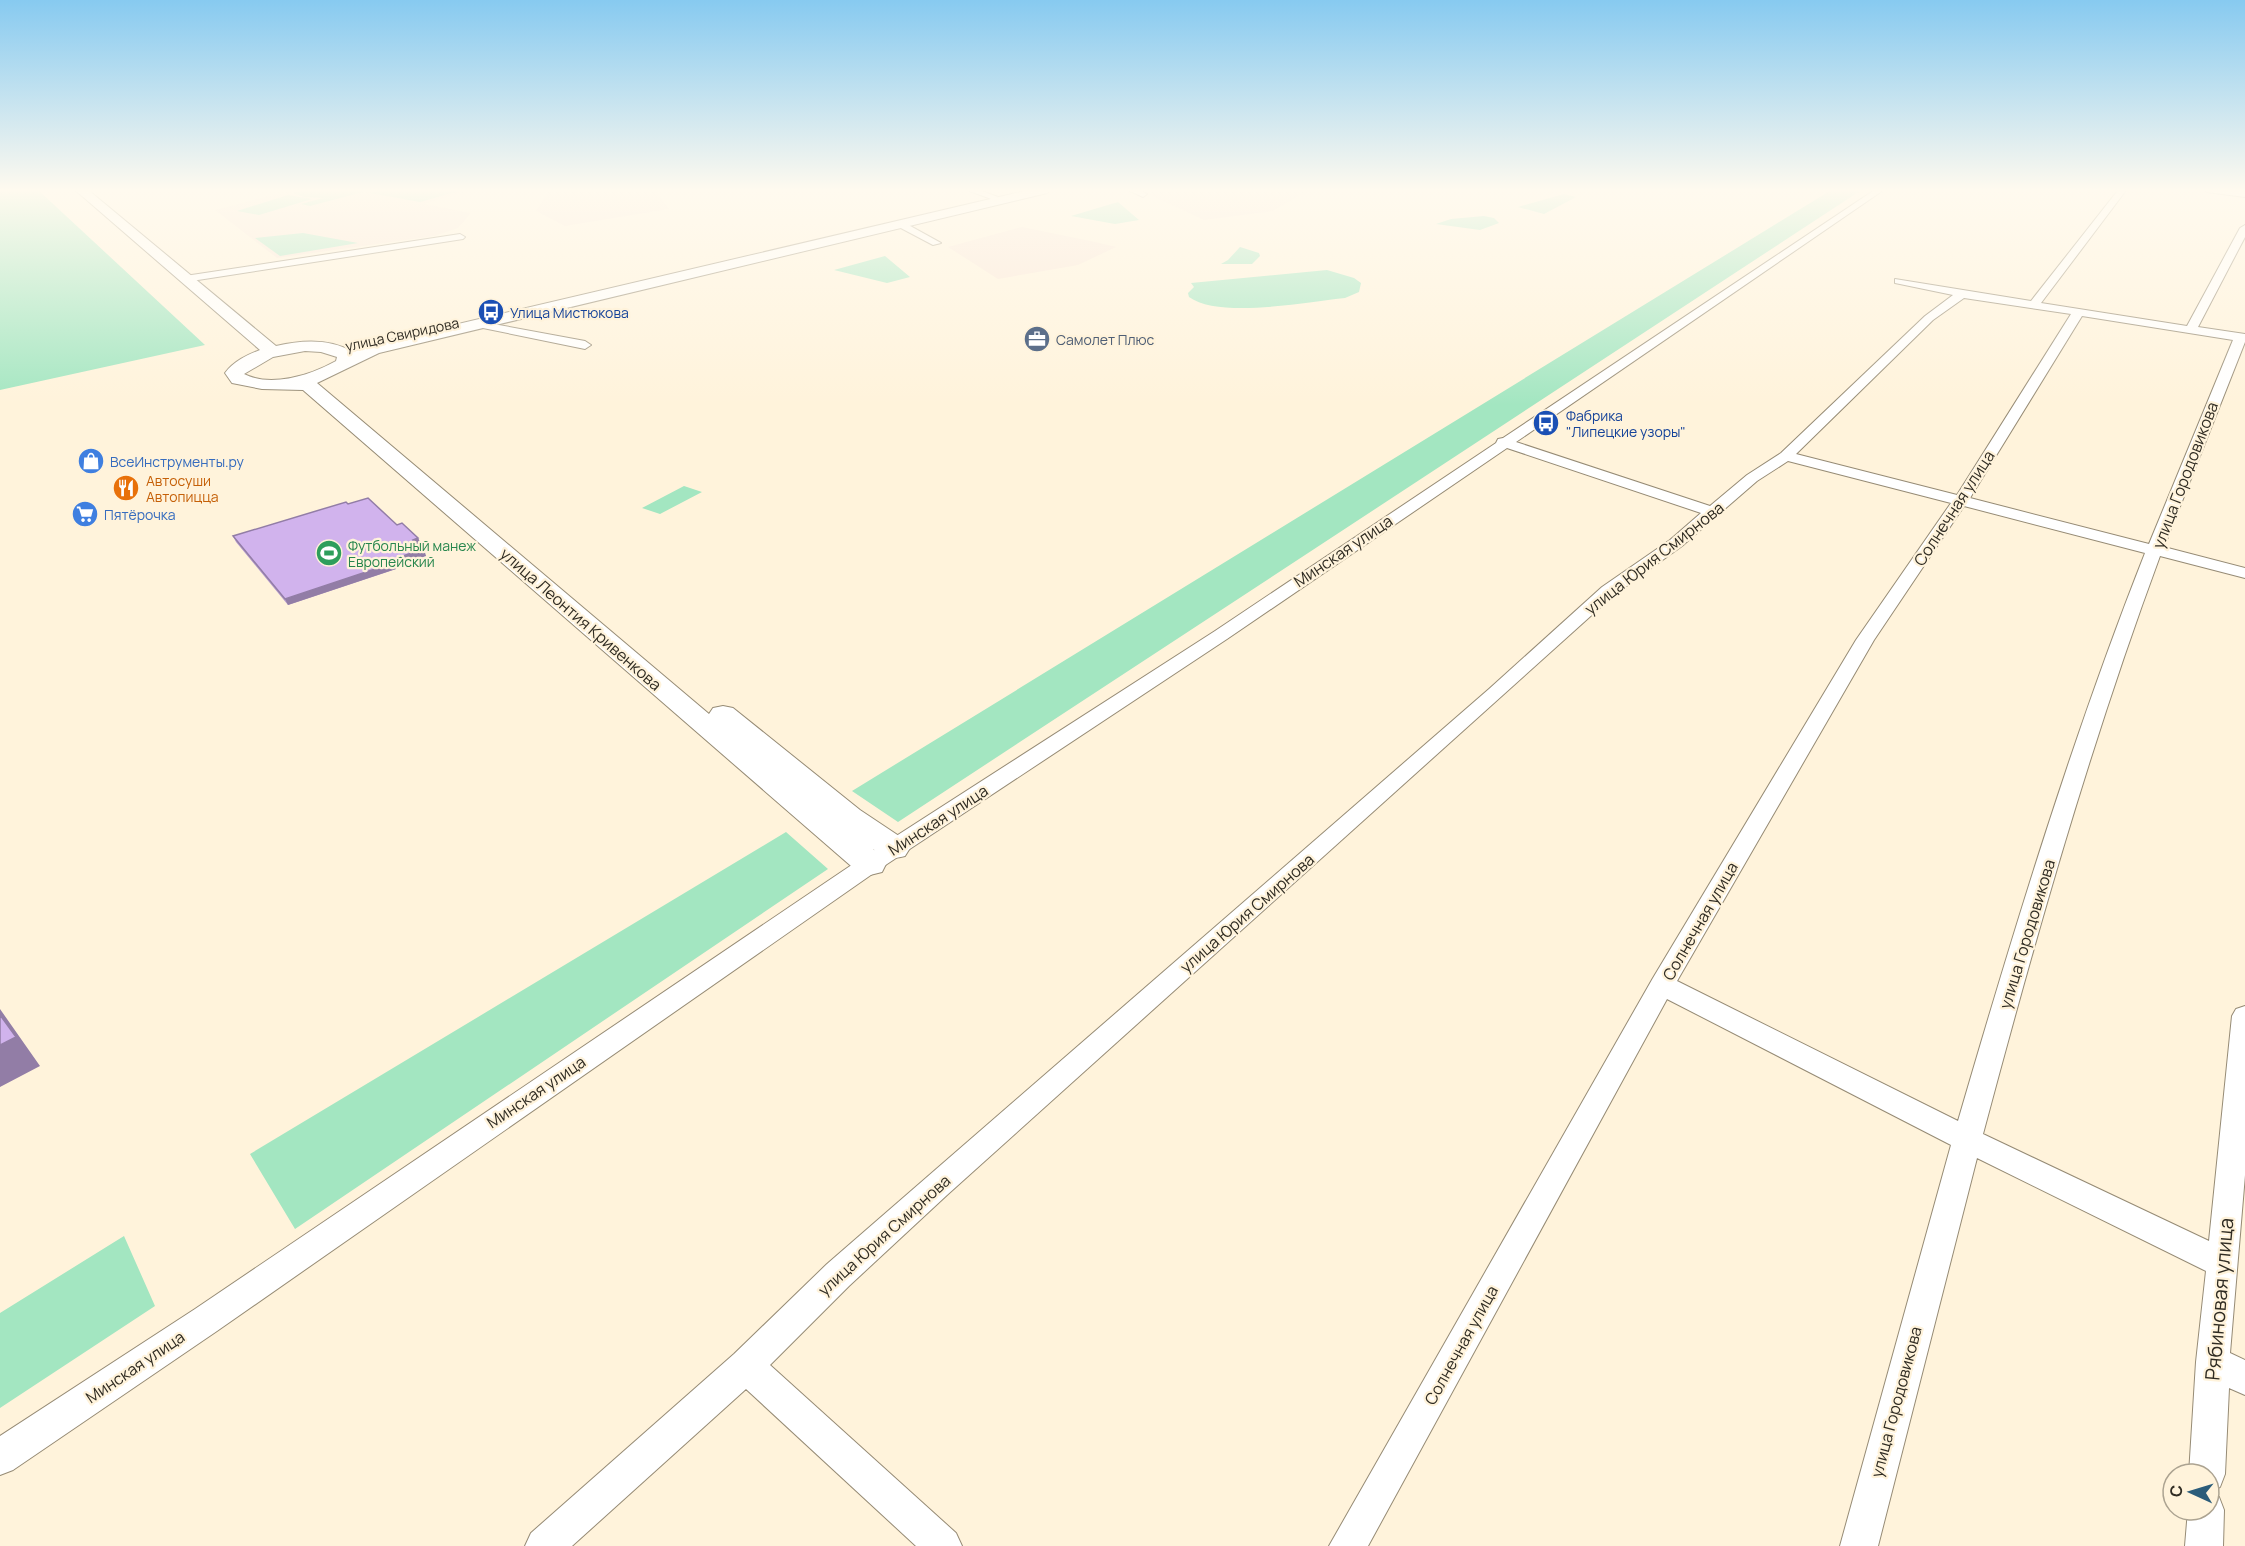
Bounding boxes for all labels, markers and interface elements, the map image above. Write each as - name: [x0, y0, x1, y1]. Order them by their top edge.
- bus stop icon: Улица Мистюкова: [476, 297, 506, 327]
- place label: Улица Мистюкова: [510, 303, 629, 322]
- street label: улица Свиридова: [343, 313, 461, 355]
- office icon: Самолет Плюс: [1022, 324, 1052, 354]
- place label: Самолет Плюс: [1056, 330, 1155, 349]
- street label: улица Городовикова: [2147, 399, 2223, 551]
- place label: Фабрика "Липецкие узоры": [1566, 406, 1686, 441]
- bus stop icon: Фабрика "Липецкие узоры": [1531, 408, 1561, 438]
- shop icon: ВсеИнструменты.ру: [76, 446, 106, 476]
- street label: Солнечная улица: [1908, 446, 2000, 570]
- place label: ВсеИнструменты.ру: [110, 452, 245, 471]
- place label: Автосуши Автопицца: [146, 471, 219, 506]
- restaurant icon: Автосуши Автопицца: [111, 473, 141, 503]
- street label: улица Юрия Смирнова: [1580, 497, 1728, 619]
- supermarket icon: Пятёрочка: [70, 499, 100, 529]
- place label: Пятёрочка: [104, 505, 176, 524]
- street label: Минская улица: [1289, 510, 1397, 592]
- place label: Футбольный манеж Европейский: [348, 536, 476, 571]
- sports icon: Футбольный манеж Европейский: [314, 538, 344, 568]
- street label: улица Леонтия Кривенкова: [496, 543, 666, 695]
- street label: Минская улица: [884, 779, 992, 861]
- street label: улица Юрия Смирнова: [1175, 849, 1319, 977]
- street label: улица Городовикова: [1994, 856, 2060, 1012]
- street label: Солнечная улица: [1657, 858, 1743, 984]
- street label: Минская улица: [482, 1051, 590, 1133]
- street label: улица Юрия Смирнова: [813, 1170, 955, 1300]
- street label: Рябиновая улица: [2198, 1217, 2240, 1381]
- street label: Солнечная улица: [1419, 1281, 1503, 1409]
- street label: улица Городовикова: [1865, 1324, 1927, 1480]
- street label: Минская улица: [81, 1326, 189, 1408]
- north arrow: [2161, 1462, 2221, 1522]
- text: С: [2165, 1484, 2187, 1498]

